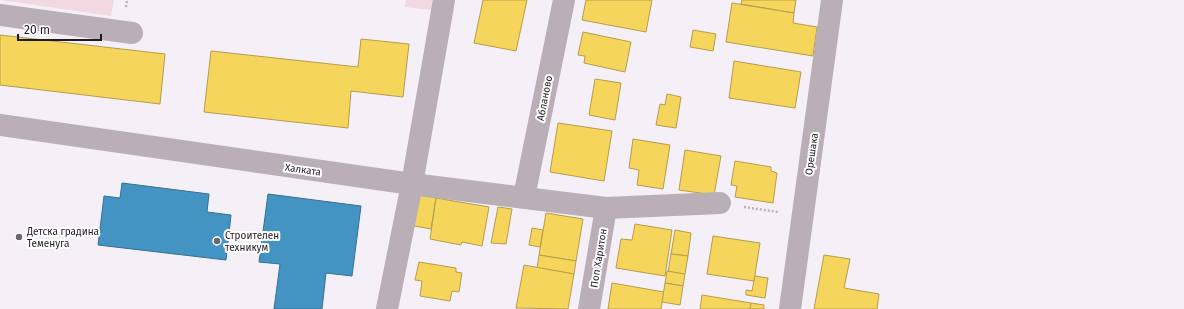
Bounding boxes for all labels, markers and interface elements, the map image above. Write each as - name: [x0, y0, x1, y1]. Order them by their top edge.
- scale bar: [18, 16, 101, 42]
- text: 20 m: [24, 23, 50, 37]
- street label: Абланово: [535, 74, 555, 122]
- street label: Орешака: [803, 132, 821, 176]
- street label: Халката: [284, 162, 322, 178]
- place label: Детска градина Теменуга: [26, 226, 99, 250]
- street label: Поп Харитон: [588, 228, 610, 289]
- place label: Строителен техникум: [225, 230, 279, 254]
- marker: Детска градина Теменуга: [14, 232, 24, 242]
- marker: Строителен техникум: [212, 236, 222, 246]

